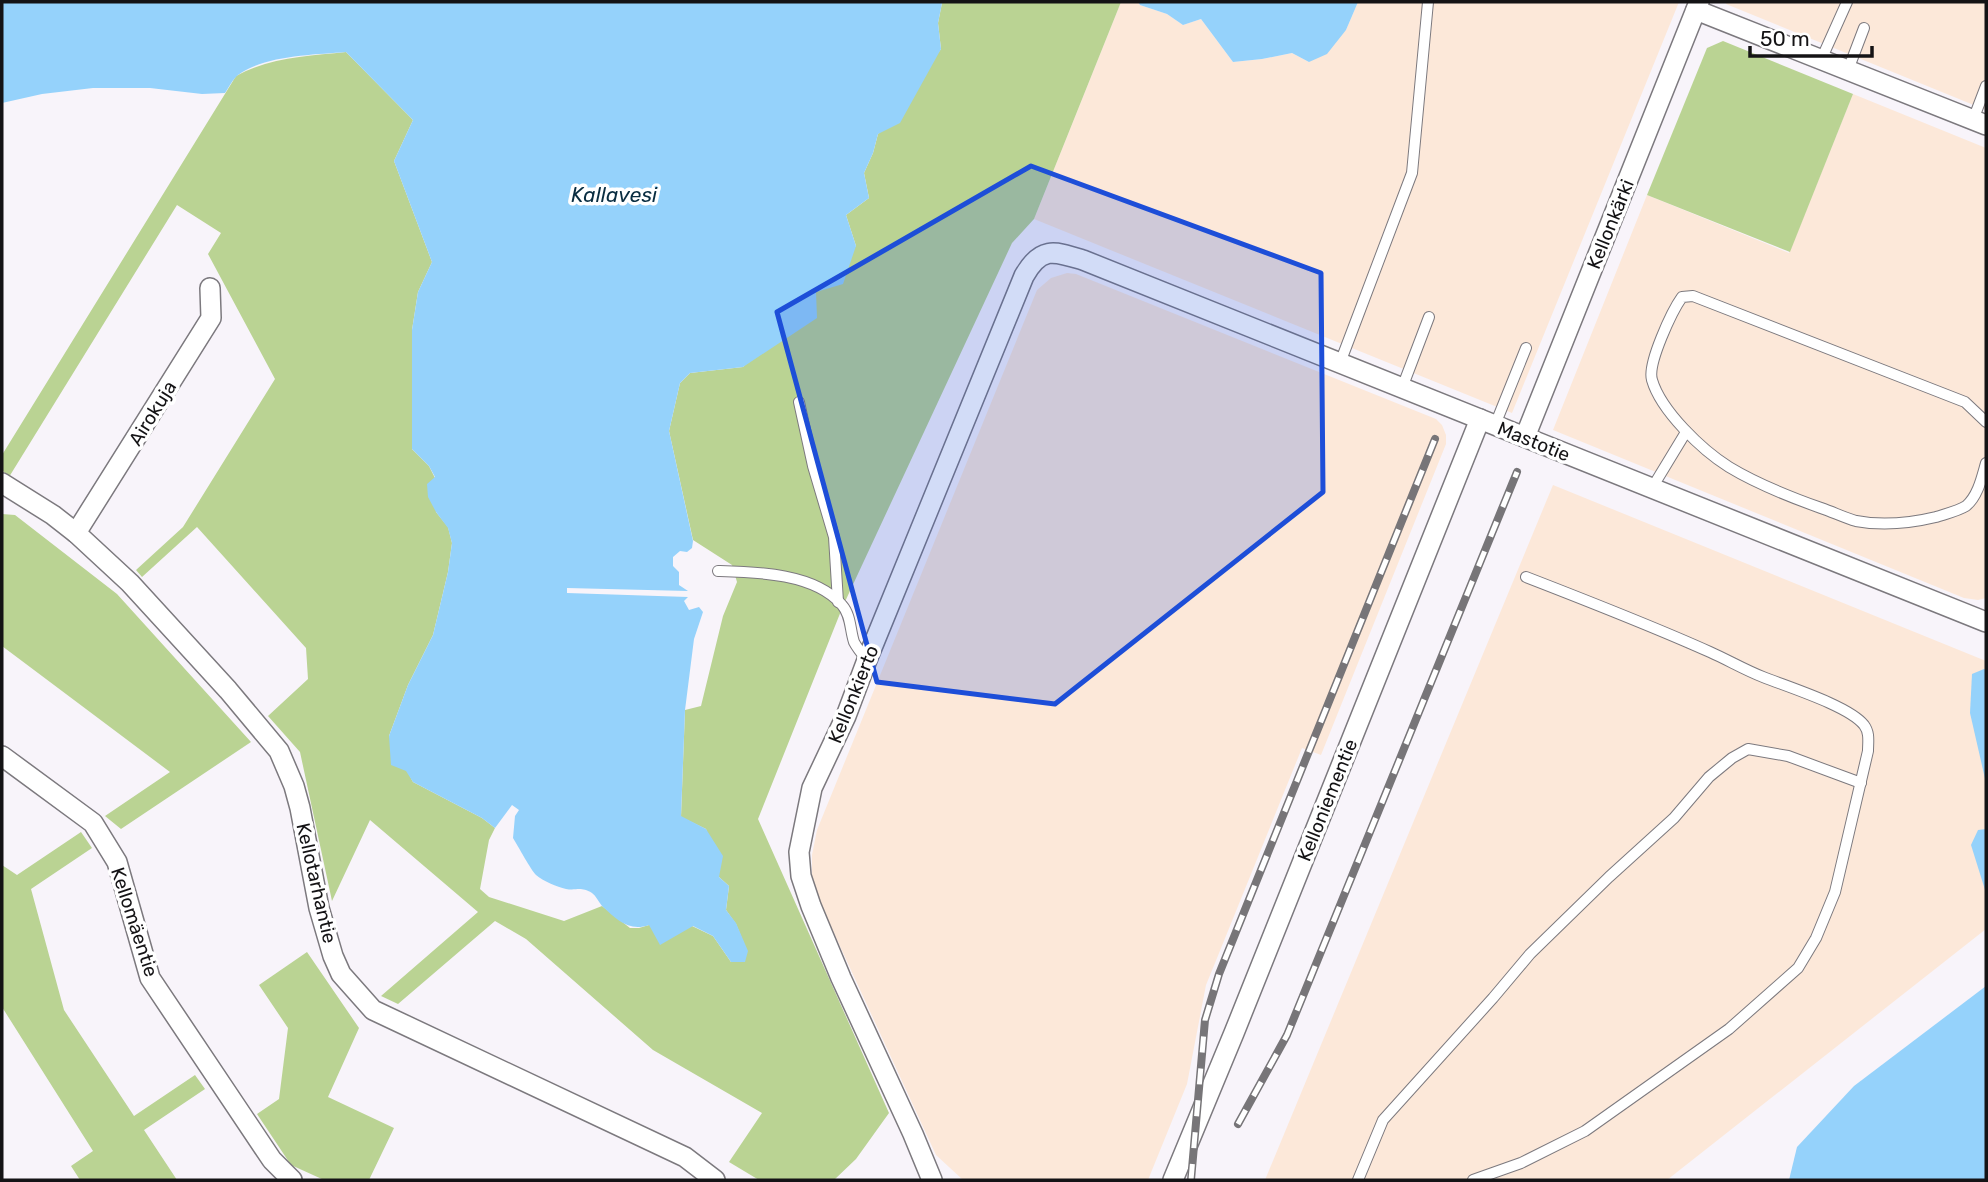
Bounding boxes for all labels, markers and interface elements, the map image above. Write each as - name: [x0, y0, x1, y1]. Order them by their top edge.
- scale bar: [1750, 14, 1872, 58]
- text: 50 m: [1760, 26, 1810, 51]
- street label: Kellonkärki: [1582, 176, 1639, 272]
- water label: Kallavesi: [571, 182, 658, 207]
- street label: Airokuja: [124, 377, 181, 450]
- street label: Mastotie: [1494, 417, 1573, 466]
- street label: Kellonkierto: [823, 642, 884, 747]
- street label: Kelloniementie: [1292, 736, 1362, 865]
- street label: Kellotarhantie: [291, 821, 342, 946]
- street label: Kellomäentie: [106, 865, 163, 980]

